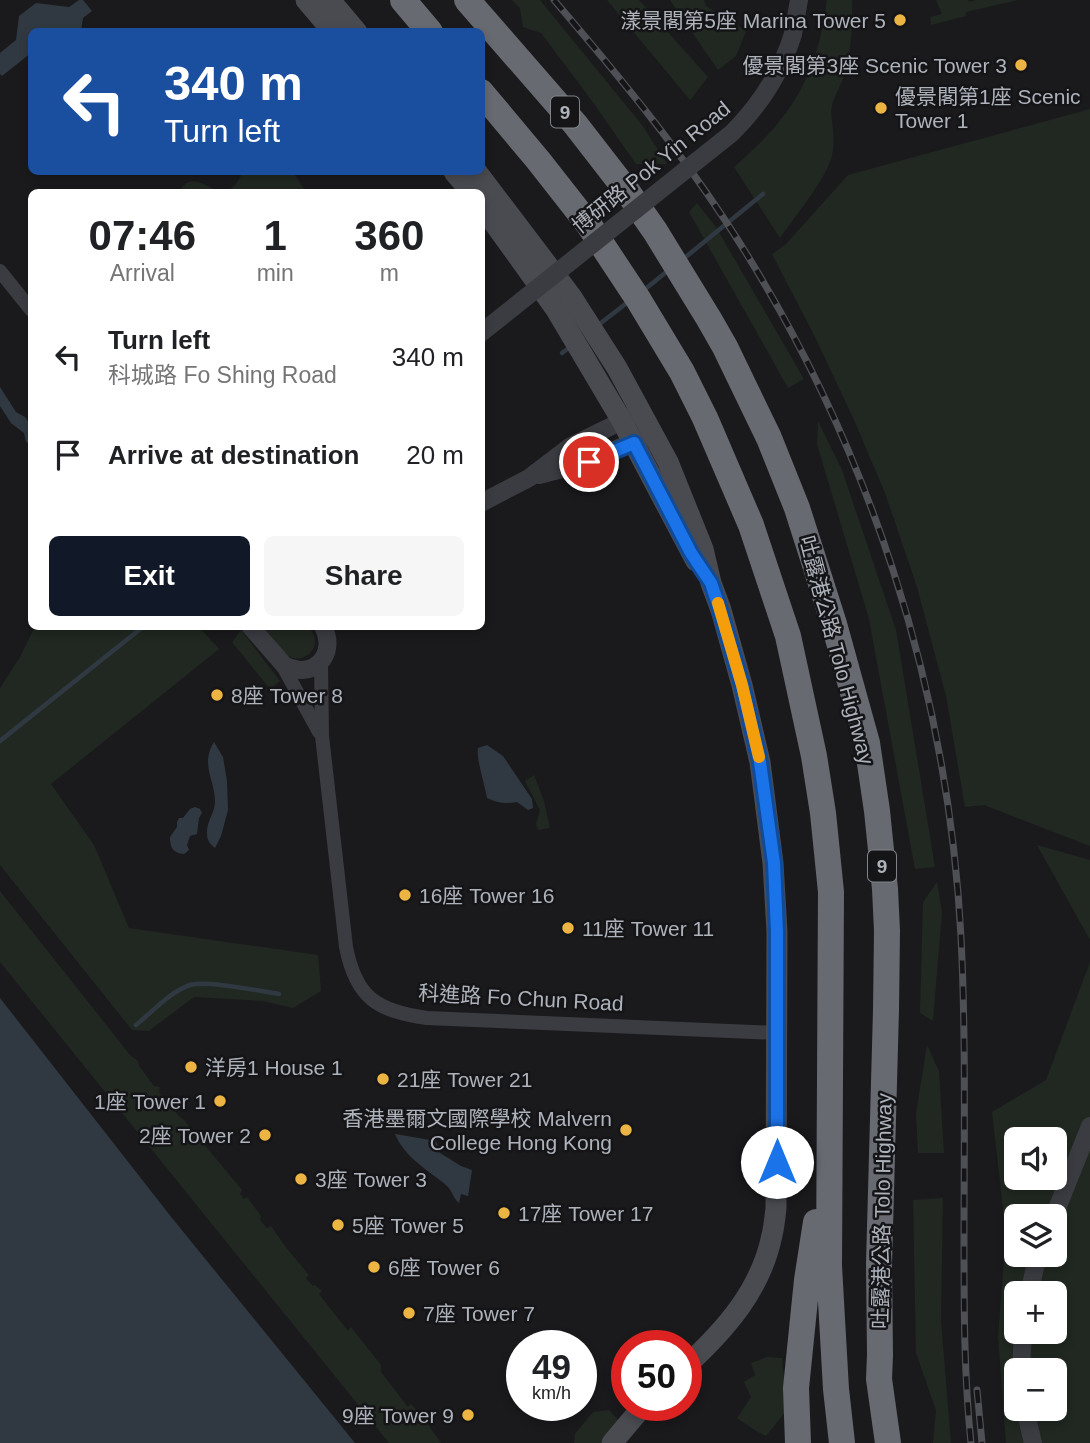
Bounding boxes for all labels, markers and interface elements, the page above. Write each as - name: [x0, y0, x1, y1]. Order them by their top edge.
- place label: 漾景閣第5座 Marina Tower 5: [620, 9, 886, 32]
- marker: 漾景閣第5座 Marina Tower 5: [892, 12, 908, 28]
- place label: 優景閣第3座 Scenic Tower 3: [742, 54, 1007, 77]
- icon: left: [49, 56, 140, 147]
- text: 340 m: [164, 56, 303, 110]
- marker: 優景閣第3座 Scenic Tower 3: [1013, 57, 1029, 73]
- place label: 優景閣第1座 Scenic Tower 1: [895, 85, 1081, 132]
- road number: 9: [551, 96, 579, 128]
- street label: 博研路 Pok Yin Road: [568, 96, 734, 238]
- marker: 優景閣第1座 Scenic Tower 1: [873, 100, 889, 116]
- text: Turn left: [164, 113, 280, 149]
- text: 07:46: [89, 212, 196, 259]
- text: 1: [263, 212, 287, 259]
- text: 360: [354, 212, 424, 259]
- text: Arrival: [110, 260, 175, 286]
- text: min: [257, 260, 294, 286]
- text: m: [380, 260, 399, 286]
- text: Turn left: [108, 325, 210, 355]
- icon: left: [49, 338, 87, 376]
- text: 340 m: [392, 342, 464, 372]
- text: 科城路 Fo Shing Road: [108, 362, 337, 388]
- pin: [559, 432, 619, 492]
- icon: arrive: [49, 436, 87, 474]
- text: Arrive at destination: [108, 440, 359, 470]
- text: 20 m: [406, 440, 464, 470]
- icon: arrive: [570, 443, 608, 481]
- street label: 吐露港公路 Tolo Highway: [795, 533, 879, 767]
- button: Exit: [49, 536, 250, 616]
- button: Share: [264, 536, 464, 616]
- place label: 8座 Tower 8: [231, 684, 343, 707]
- marker: 8座 Tower 8: [209, 687, 225, 703]
- road number: 9: [868, 850, 896, 881]
- place label: 16座 Tower 16: [419, 884, 554, 907]
- marker: 16座 Tower 16: [397, 887, 413, 903]
- place label: 11座 Tower 11: [582, 917, 714, 940]
- marker: 11座 Tower 11: [560, 920, 576, 936]
- street label: 科進路 Fo Chun Road: [418, 981, 624, 1015]
- place label: 洋房1 House 1: [205, 1056, 343, 1079]
- marker: 洋房1 House 1: [183, 1059, 199, 1075]
- place label: 21座 Tower 21: [397, 1068, 532, 1091]
- marker: 21座 Tower 21: [375, 1071, 391, 1087]
- place label: 1座 Tower 1: [94, 1090, 206, 1113]
- street label: 吐露港公路 Tolo Highway: [868, 1092, 896, 1329]
- marker: 1座 Tower 1: [212, 1093, 228, 1109]
- place label: 香港墨爾文國際學校 Malvern College Hong Kong: [342, 1107, 612, 1154]
- marker: 香港墨爾文國際學校 Malvern College Hong Kong: [618, 1122, 634, 1138]
- place label: 2座 Tower 2: [139, 1124, 251, 1147]
- position arrow: [740, 1125, 814, 1199]
- marker: 2座 Tower 2: [257, 1127, 273, 1143]
- map controls: [1004, 1127, 1067, 1421]
- button: sound: [1004, 1127, 1067, 1190]
- place label: 3座 Tower 3: [315, 1168, 427, 1191]
- marker: 3座 Tower 3: [293, 1171, 309, 1187]
- place label: 17座 Tower 17: [518, 1202, 653, 1225]
- button: layers: [1004, 1204, 1067, 1267]
- marker: 17座 Tower 17: [496, 1205, 512, 1221]
- place label: 5座 Tower 5: [352, 1214, 464, 1237]
- marker: 5座 Tower 5: [330, 1217, 346, 1233]
- place label: 6座 Tower 6: [388, 1256, 500, 1279]
- marker: 6座 Tower 6: [366, 1259, 382, 1275]
- button: +: [1004, 1281, 1067, 1344]
- place label: 7座 Tower 7: [423, 1302, 535, 1325]
- marker: 7座 Tower 7: [401, 1305, 417, 1321]
- speed limit sign: 50: [611, 1330, 702, 1421]
- text: 49: [532, 1347, 571, 1386]
- button: −: [1004, 1358, 1067, 1421]
- text: km/h: [532, 1383, 571, 1403]
- place label: 9座 Tower 9: [342, 1404, 454, 1427]
- marker: 9座 Tower 9: [460, 1407, 476, 1423]

